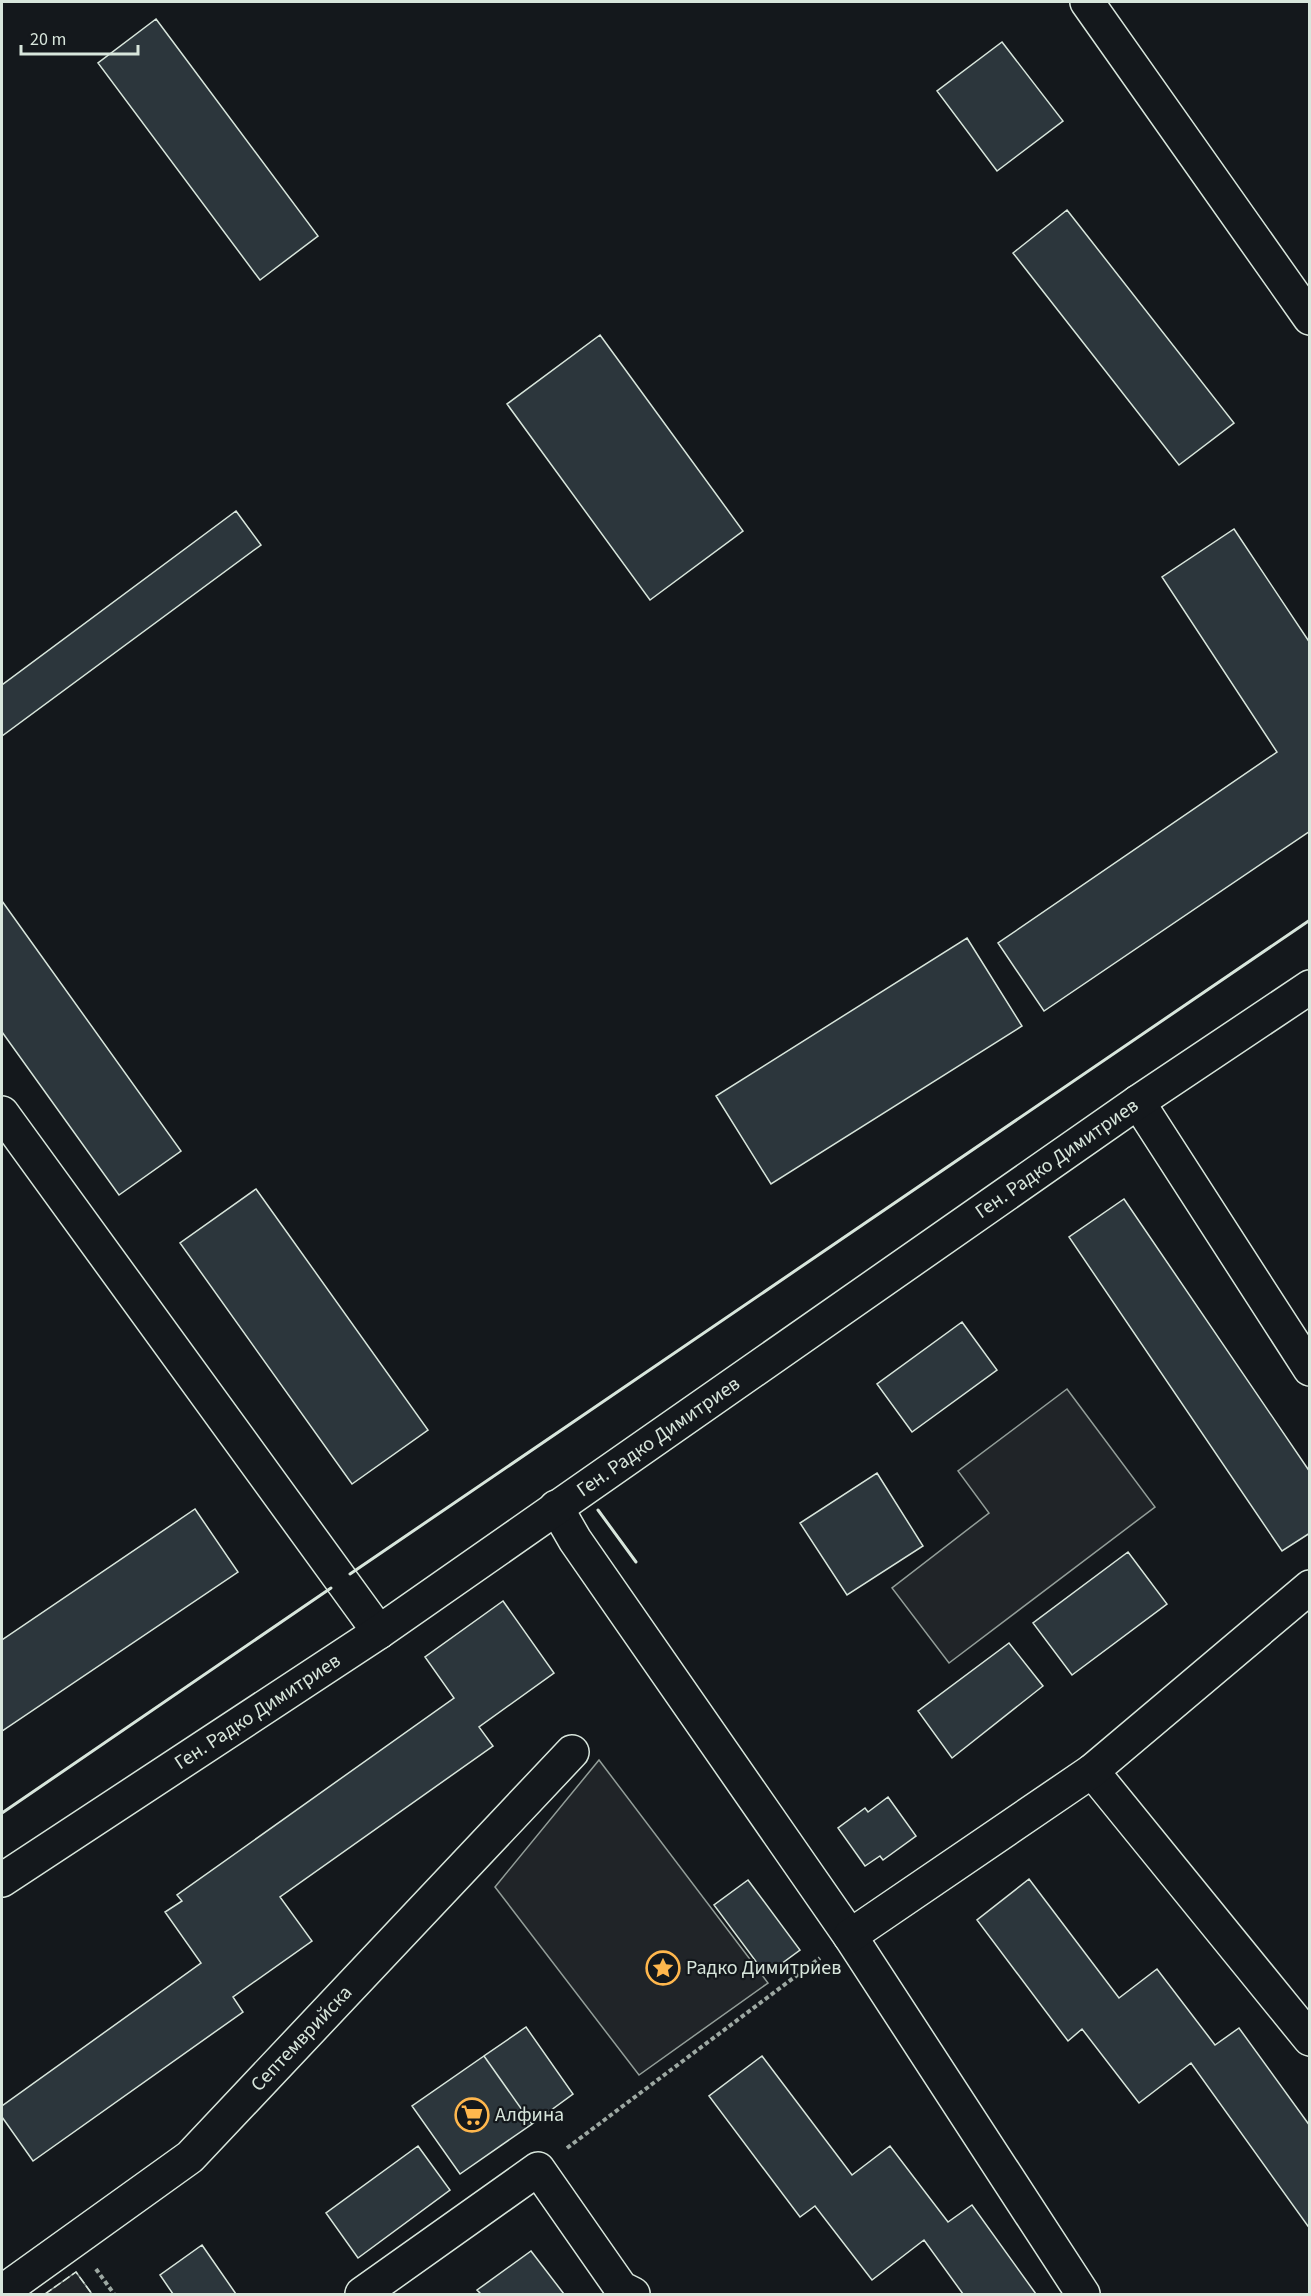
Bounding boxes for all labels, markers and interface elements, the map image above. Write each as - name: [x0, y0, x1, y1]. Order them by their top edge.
- scale bar: [21, 18, 138, 56]
- text: 20 m: [30, 27, 66, 52]
- street label: Ген. Радко Димитриев: [969, 1092, 1144, 1226]
- street label: Ген. Радко Димитриев: [571, 1370, 746, 1504]
- street label: Ген. Радко Димитриев: [169, 1647, 346, 1777]
- place icon: Радко Димитриев: [645, 1950, 681, 1986]
- place label: Радко Димитриев: [686, 1954, 841, 1982]
- street label: Септемврийска: [244, 1979, 359, 2098]
- supermarket icon: Алфина: [454, 2097, 490, 2133]
- place label: Алфина: [495, 2101, 564, 2129]

